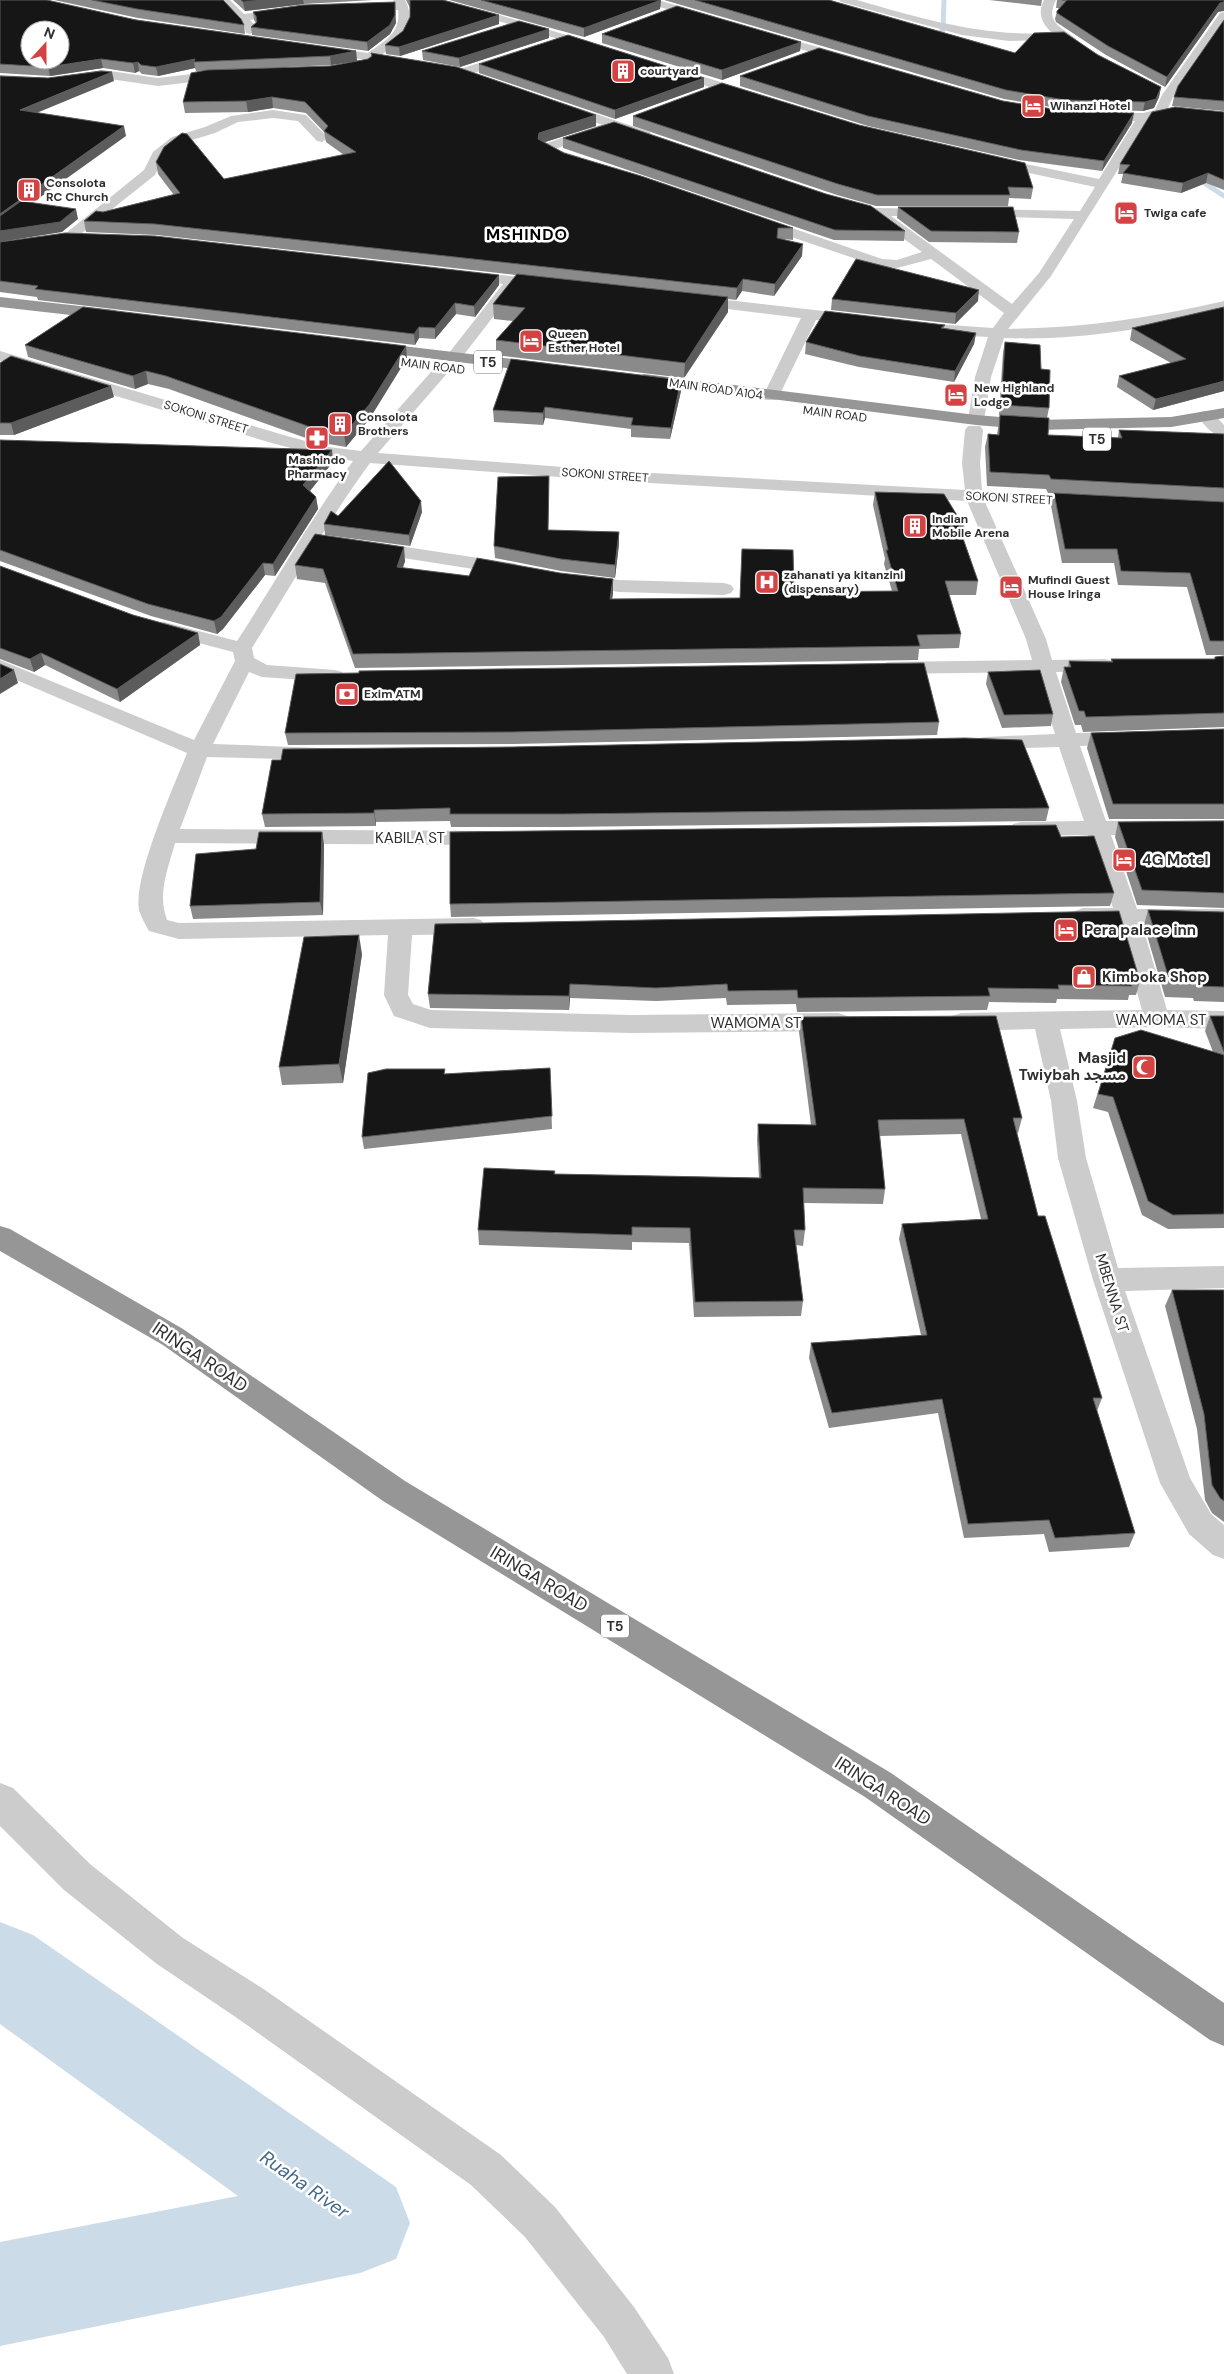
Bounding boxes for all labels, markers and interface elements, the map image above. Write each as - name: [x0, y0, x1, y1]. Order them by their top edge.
- north arrow: [20, 20, 70, 70]
- text: N: [42, 23, 58, 43]
- building icon: courtyard: [610, 58, 636, 84]
- place label: courtyard: [640, 63, 699, 79]
- hotel icon: Wihanzi Hotel: [1020, 93, 1046, 119]
- place label: Wihanzi Hotel: [1050, 98, 1130, 114]
- place label: Consolota RC Church: [46, 175, 108, 205]
- building icon: Consolota RC Church: [16, 177, 42, 203]
- hotel icon: Twiga cafe: [1113, 200, 1139, 226]
- place label: Twiga cafe: [1144, 205, 1206, 221]
- district label: MSHINDO: [486, 224, 568, 245]
- place label: Queen Esther Hotel: [548, 326, 620, 356]
- hotel icon: Queen Esther Hotel: [518, 328, 544, 354]
- road number: T5: [474, 351, 502, 374]
- street label: MAIN ROAD: [400, 354, 466, 378]
- street label: MAIN ROAD A104: [668, 375, 764, 403]
- place label: New Highland Lodge: [974, 380, 1054, 410]
- hotel icon: New Highland Lodge: [943, 382, 969, 408]
- street label: SOKONI STREET: [162, 397, 250, 437]
- street label: MAIN ROAD: [802, 402, 868, 426]
- place label: Consolota Brothers: [358, 409, 418, 439]
- building icon: Consolota Brothers: [327, 411, 353, 437]
- pharmacy icon: Mashindo Pharmacy: [304, 425, 330, 451]
- road number: T5: [1083, 428, 1111, 450]
- place label: Mashindo Pharmacy: [287, 452, 348, 482]
- street label: SOKONI STREET: [561, 464, 649, 486]
- street label: SOKONI STREET: [965, 488, 1053, 508]
- place label: Indian Mobile Arena: [932, 511, 1009, 541]
- building icon: Indian Mobile Arena: [902, 513, 928, 539]
- place label: zahanati ya kitanzini (dispensary): [784, 567, 903, 597]
- hospital icon: zahanati ya kitanzini (dispensary): [754, 569, 780, 595]
- place label: Mufindi Guest House Iringa: [1028, 572, 1110, 602]
- hotel icon: Mufindi Guest House Iringa: [998, 574, 1024, 600]
- bank icon: Exim ATM: [334, 681, 360, 707]
- place label: Exim ATM: [364, 686, 421, 702]
- street label: KABILA ST: [375, 828, 445, 848]
- hotel icon: 4G Motel: [1111, 847, 1137, 873]
- place label: 4G Motel: [1142, 850, 1208, 870]
- hotel icon: Pera palace inn: [1053, 917, 1079, 943]
- place label: Pera palace inn: [1084, 920, 1196, 940]
- shop icon: Kimboka Shop: [1071, 964, 1097, 990]
- place label: Kimboka Shop: [1102, 967, 1207, 987]
- street label: WAMOMA ST: [1115, 1010, 1207, 1030]
- street label: WAMOMA ST: [710, 1013, 802, 1033]
- place label: Masjid Twiybah مسجد: [1019, 1048, 1126, 1085]
- mosque icon: Masjid Twiybah مسجد: [1131, 1054, 1157, 1080]
- street label: MBENNA ST: [1090, 1251, 1134, 1335]
- street label: IRINGA ROAD: [148, 1316, 252, 1398]
- street label: IRINGA ROAD: [486, 1540, 592, 1618]
- road number: T5: [601, 1614, 629, 1638]
- street label: IRINGA ROAD: [830, 1751, 936, 1831]
- water label: Ruaha River: [255, 2145, 355, 2225]

